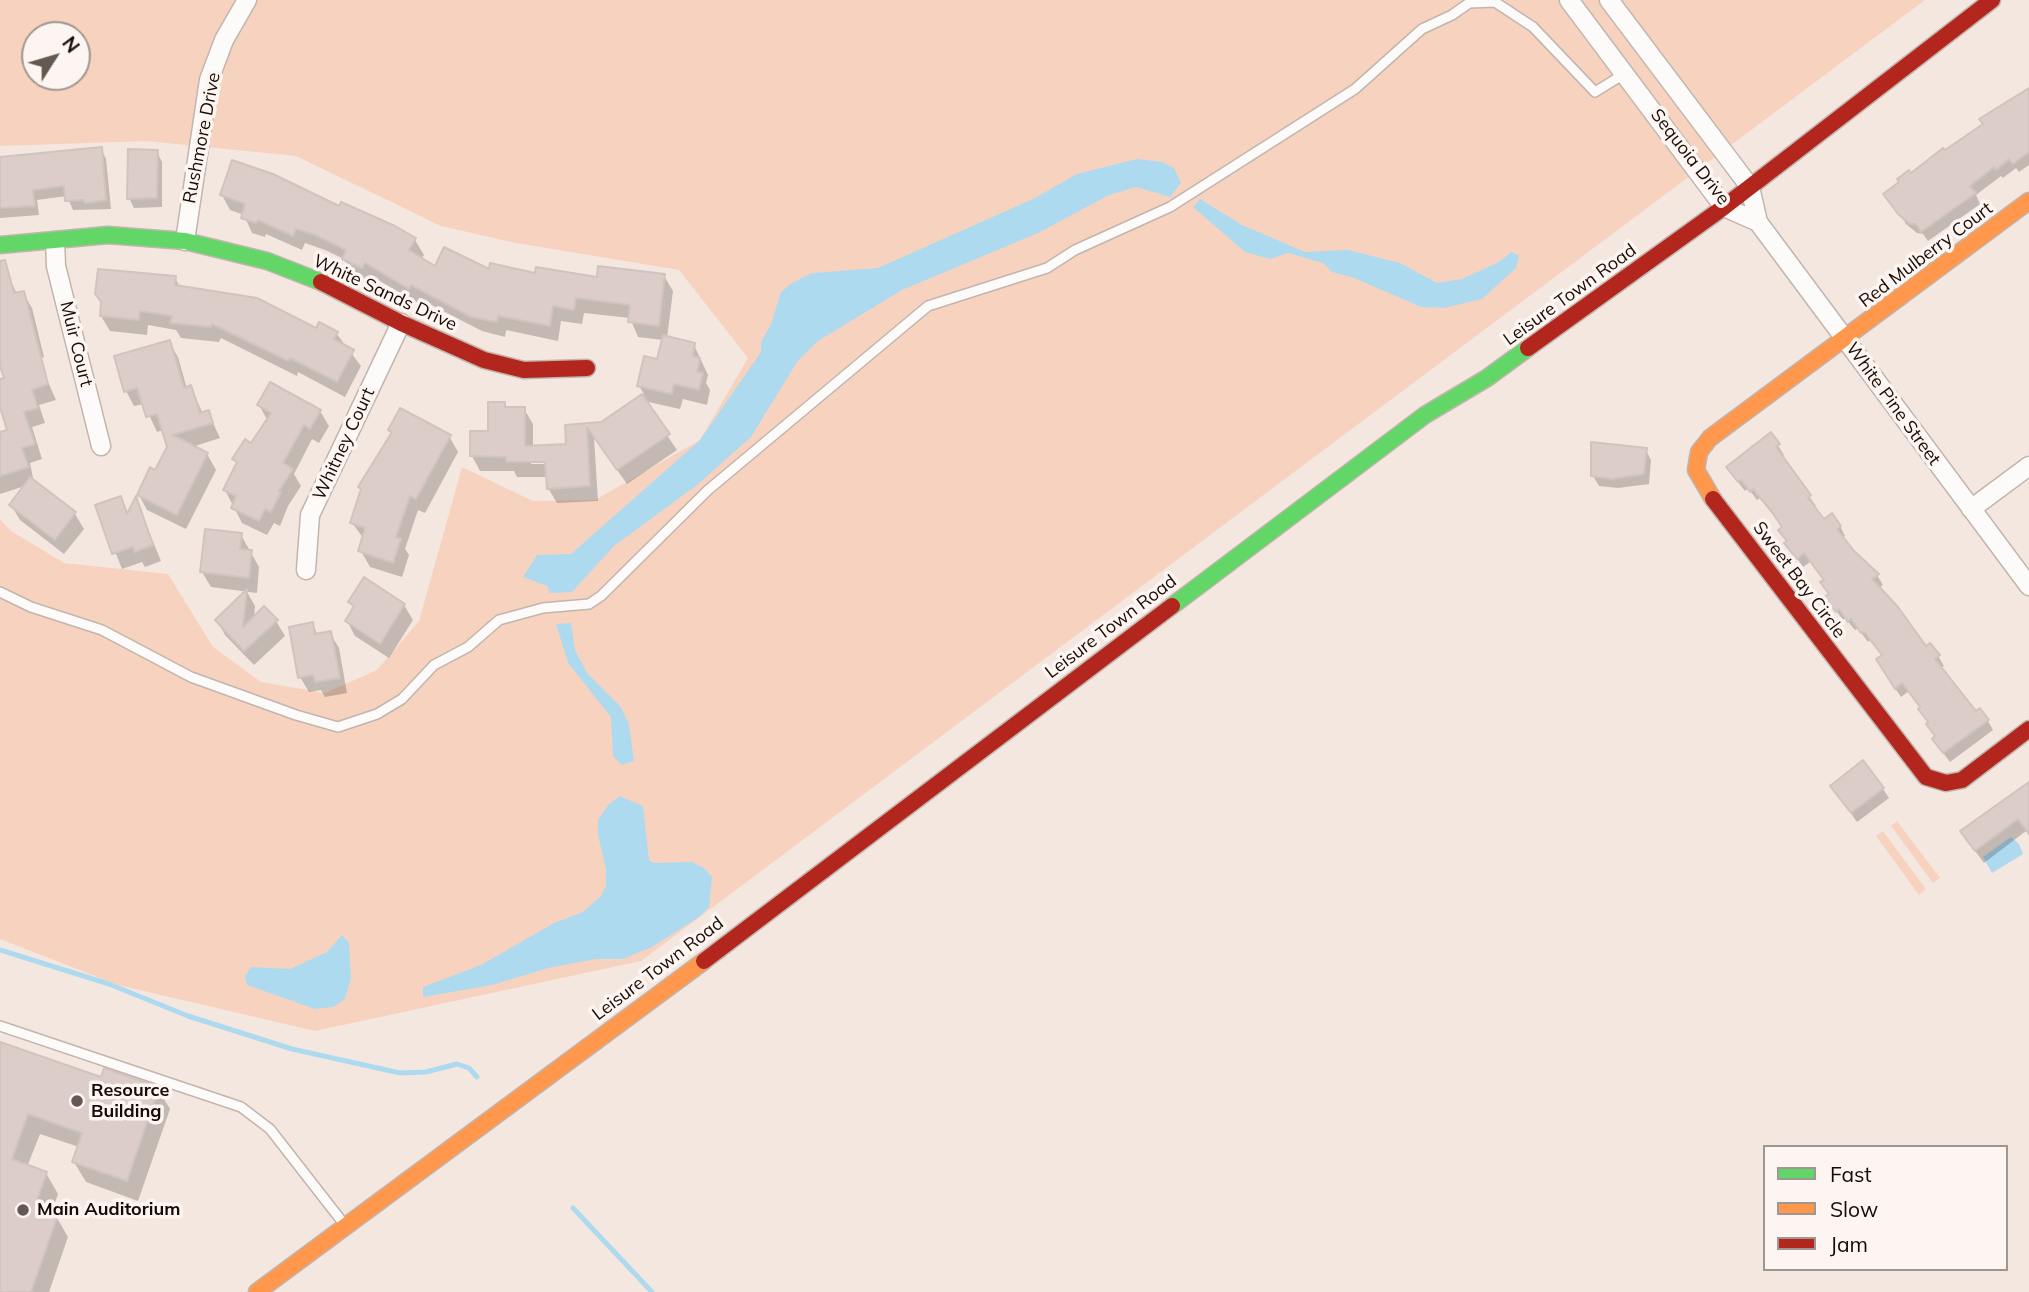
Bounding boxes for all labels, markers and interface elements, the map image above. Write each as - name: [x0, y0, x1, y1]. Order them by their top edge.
- north arrow: [21, 21, 91, 91]
- text: N: [57, 32, 85, 58]
- street label: Rushmore Drive: [179, 71, 225, 205]
- street label: Sequoia Drive: [1646, 105, 1734, 209]
- street label: Red Mulberry Court: [1855, 198, 1997, 312]
- street label: Leisure Town Road: [1499, 240, 1641, 350]
- street label: White Sands Drive: [310, 250, 460, 336]
- street label: Muir Court: [55, 299, 97, 389]
- street label: White Pine Street: [1841, 338, 1945, 470]
- street label: Whitney Court: [309, 384, 379, 504]
- street label: Sweet Bay Circle: [1748, 517, 1850, 643]
- street label: Leisure Town Road: [1041, 571, 1181, 683]
- street label: Leisure Town Road: [588, 913, 728, 1025]
- place label: Resource Building: [91, 1080, 169, 1122]
- marker: Resource Building: [69, 1093, 85, 1109]
- legend: [1763, 1145, 2008, 1271]
- text: Fast: [1830, 1161, 1872, 1187]
- text: Slow: [1830, 1196, 1878, 1222]
- place label: Main Auditorium: [37, 1199, 180, 1221]
- marker: Main Auditorium: [15, 1202, 31, 1218]
- text: Jam: [1830, 1231, 1868, 1257]

